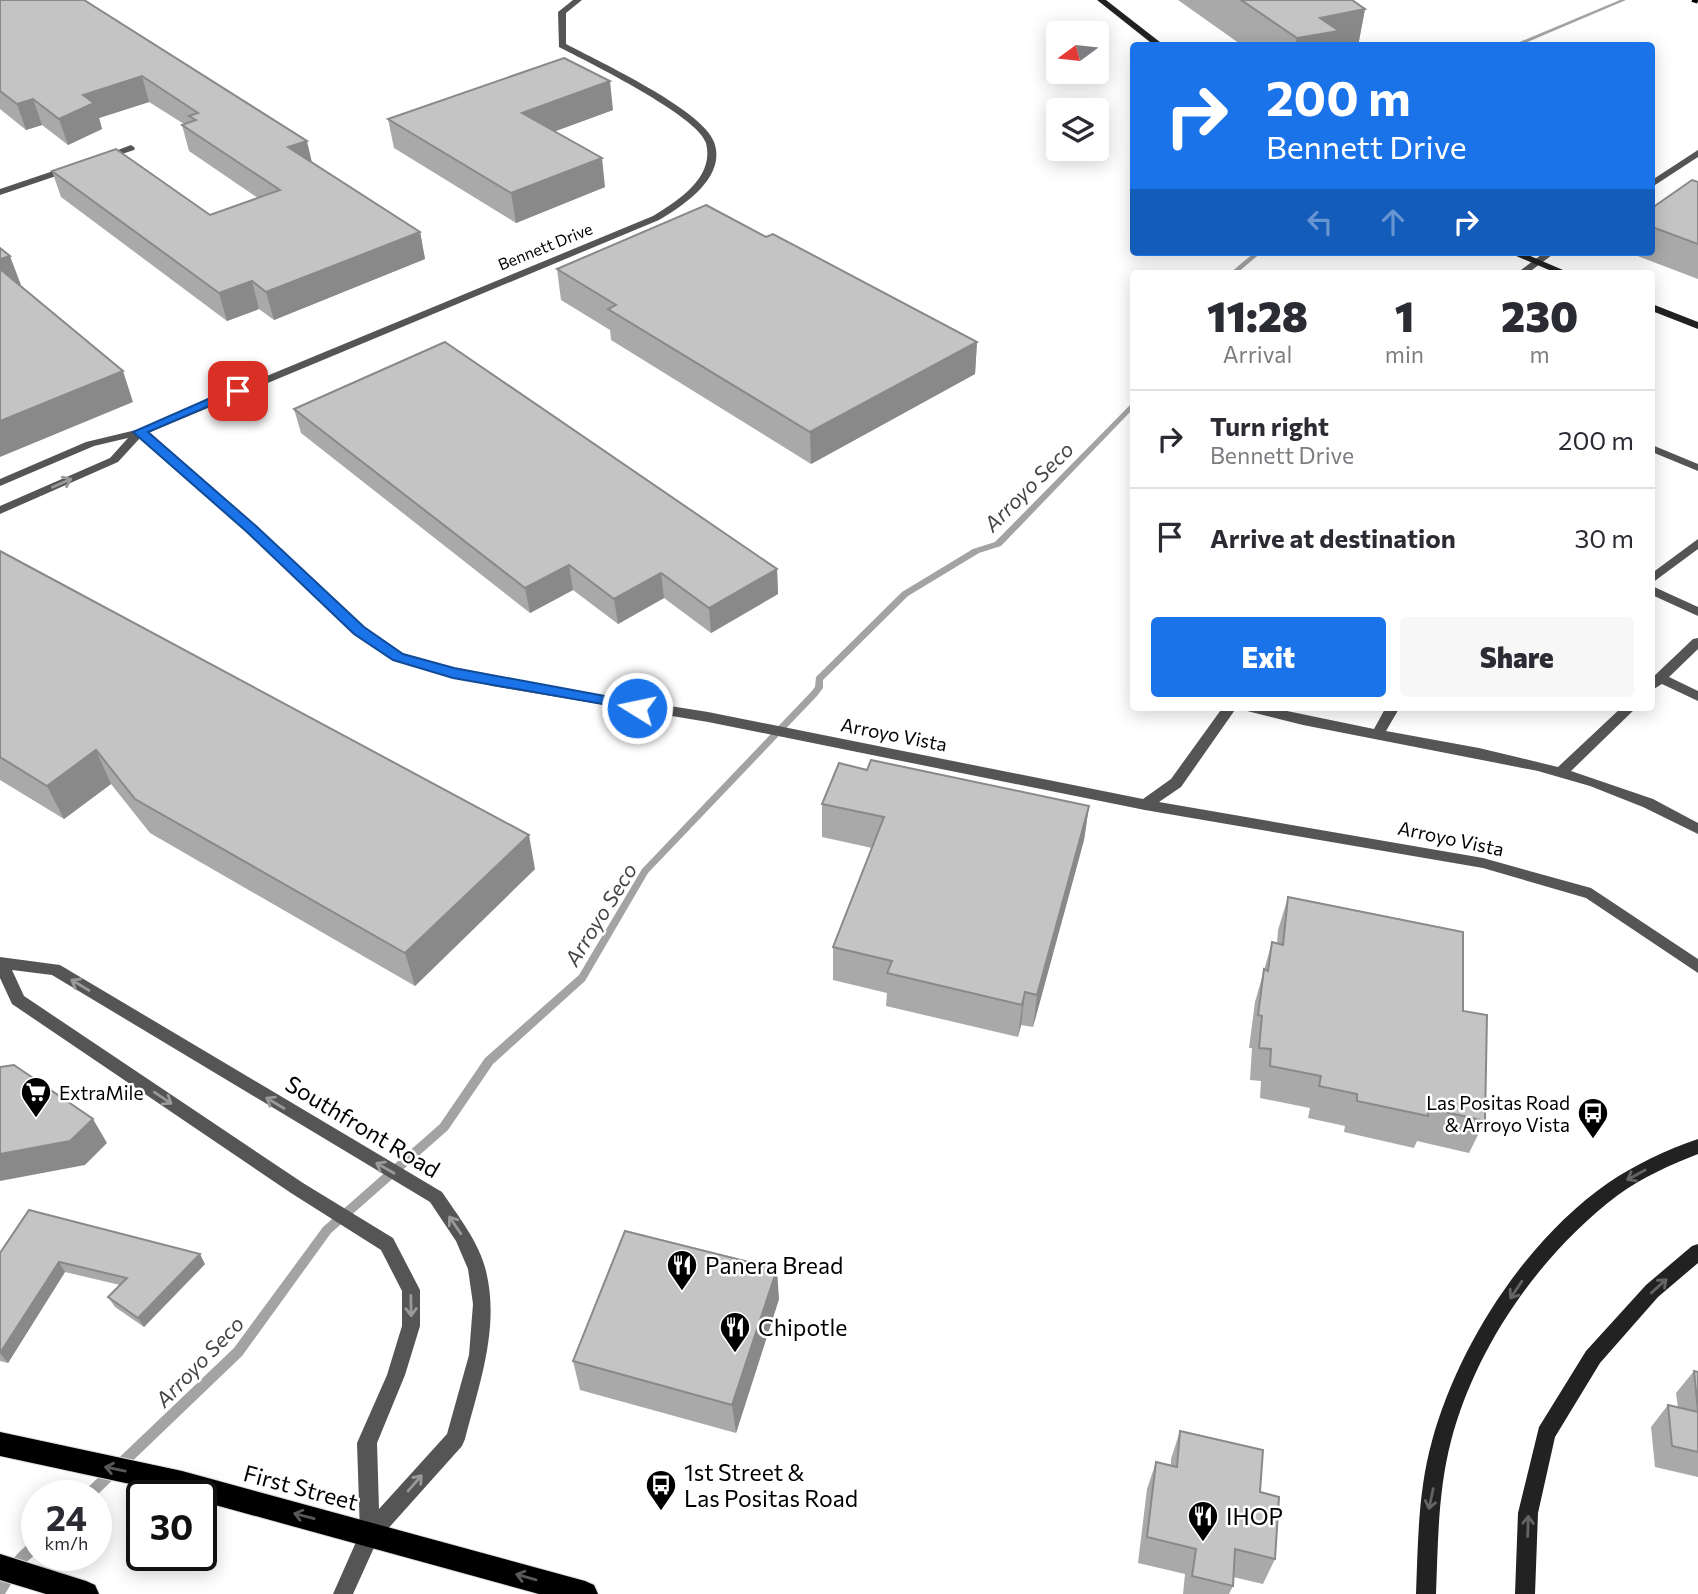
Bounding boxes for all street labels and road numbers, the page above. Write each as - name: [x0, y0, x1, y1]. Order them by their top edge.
- street label: Bennett Drive: [495, 218, 595, 274]
- street label: Arroyo Vista: [839, 712, 949, 756]
- street label: Arroyo Vista: [1396, 816, 1506, 860]
- street label: Southfront Road: [281, 1069, 445, 1183]
- street label: First Street: [241, 1458, 361, 1516]

